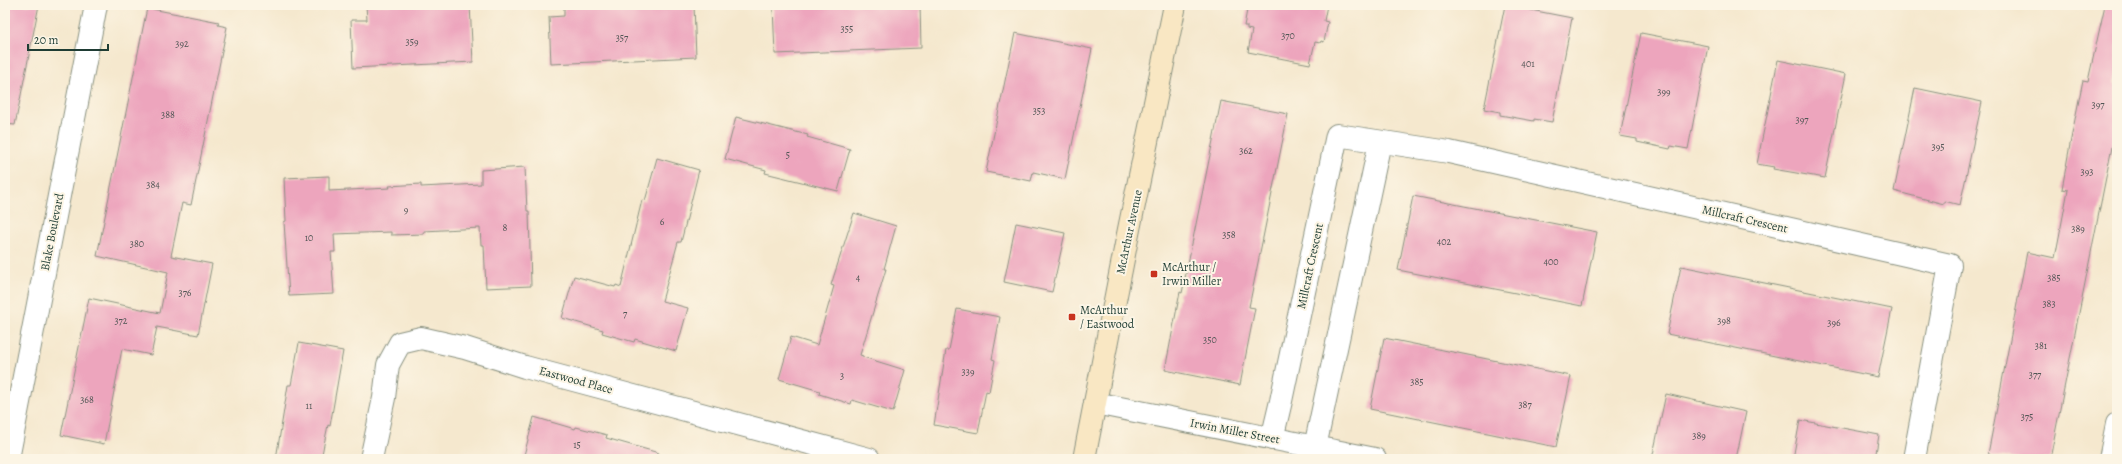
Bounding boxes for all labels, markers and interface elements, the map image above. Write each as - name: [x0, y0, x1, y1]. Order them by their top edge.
- house number: 355: [841, 22, 853, 35]
- scale bar: [28, 26, 108, 52]
- house number: 370: [1281, 29, 1295, 42]
- house number: 357: [616, 31, 629, 44]
- text: 20 m: [34, 32, 58, 48]
- house number: 359: [405, 35, 419, 48]
- house number: 392: [175, 37, 189, 50]
- house number: 401: [1521, 57, 1535, 70]
- house number: 399: [1657, 85, 1671, 98]
- house number: 397: [2092, 98, 2105, 111]
- house number: 353: [1033, 104, 1045, 117]
- house number: 388: [161, 108, 175, 121]
- house number: 397: [1796, 113, 1809, 126]
- house number: 395: [1931, 140, 1945, 153]
- house number: 362: [1239, 144, 1253, 157]
- house number: 5: [786, 148, 790, 161]
- house number: 393: [2081, 165, 2093, 178]
- house number: 384: [146, 178, 160, 191]
- street label: McArthur Avenue: [1112, 188, 1146, 276]
- street label: Blake Boulevard: [37, 191, 67, 272]
- street label: Millcraft Crescent: [1701, 201, 1789, 237]
- house number: 9: [404, 203, 409, 216]
- house number: 6: [660, 215, 665, 228]
- house number: 8: [503, 221, 508, 234]
- street label: Millcraft Crescent: [1293, 222, 1327, 310]
- house number: 389: [2071, 222, 2085, 235]
- house number: 358: [1222, 228, 1236, 241]
- house number: 10: [305, 231, 313, 244]
- house number: 402: [1437, 235, 1452, 248]
- house number: 380: [130, 237, 144, 250]
- house number: 400: [1543, 255, 1559, 268]
- place label: McArthur / Irwin Miller: [1162, 259, 1221, 289]
- marker: McArthur / Irwin Miller: [1149, 269, 1159, 279]
- house number: 4: [856, 271, 861, 284]
- house number: 385: [2047, 271, 2061, 284]
- house number: 376: [179, 286, 192, 299]
- house number: 383: [2042, 297, 2056, 310]
- place label: McArthur / Eastwood: [1080, 302, 1135, 332]
- house number: 7: [623, 307, 628, 320]
- marker: McArthur / Eastwood: [1067, 312, 1077, 322]
- house number: 372: [114, 314, 128, 327]
- house number: 398: [1717, 314, 1731, 327]
- house number: 396: [1827, 316, 1841, 329]
- house number: 350: [1203, 333, 1217, 346]
- house number: 381: [2035, 339, 2048, 352]
- street label: Eastwood Place: [537, 362, 615, 398]
- house number: 339: [962, 365, 975, 378]
- house number: 377: [2029, 368, 2042, 381]
- house number: 3: [840, 369, 844, 382]
- house number: 385: [1410, 375, 1424, 388]
- house number: 368: [80, 393, 94, 406]
- house number: 387: [1518, 398, 1532, 411]
- house number: 11: [306, 399, 313, 412]
- house number: 375: [2021, 410, 2033, 423]
- street label: Irwin Miller Street: [1189, 414, 1281, 448]
- house number: 389: [1692, 429, 1706, 442]
- house number: 15: [573, 438, 581, 451]

